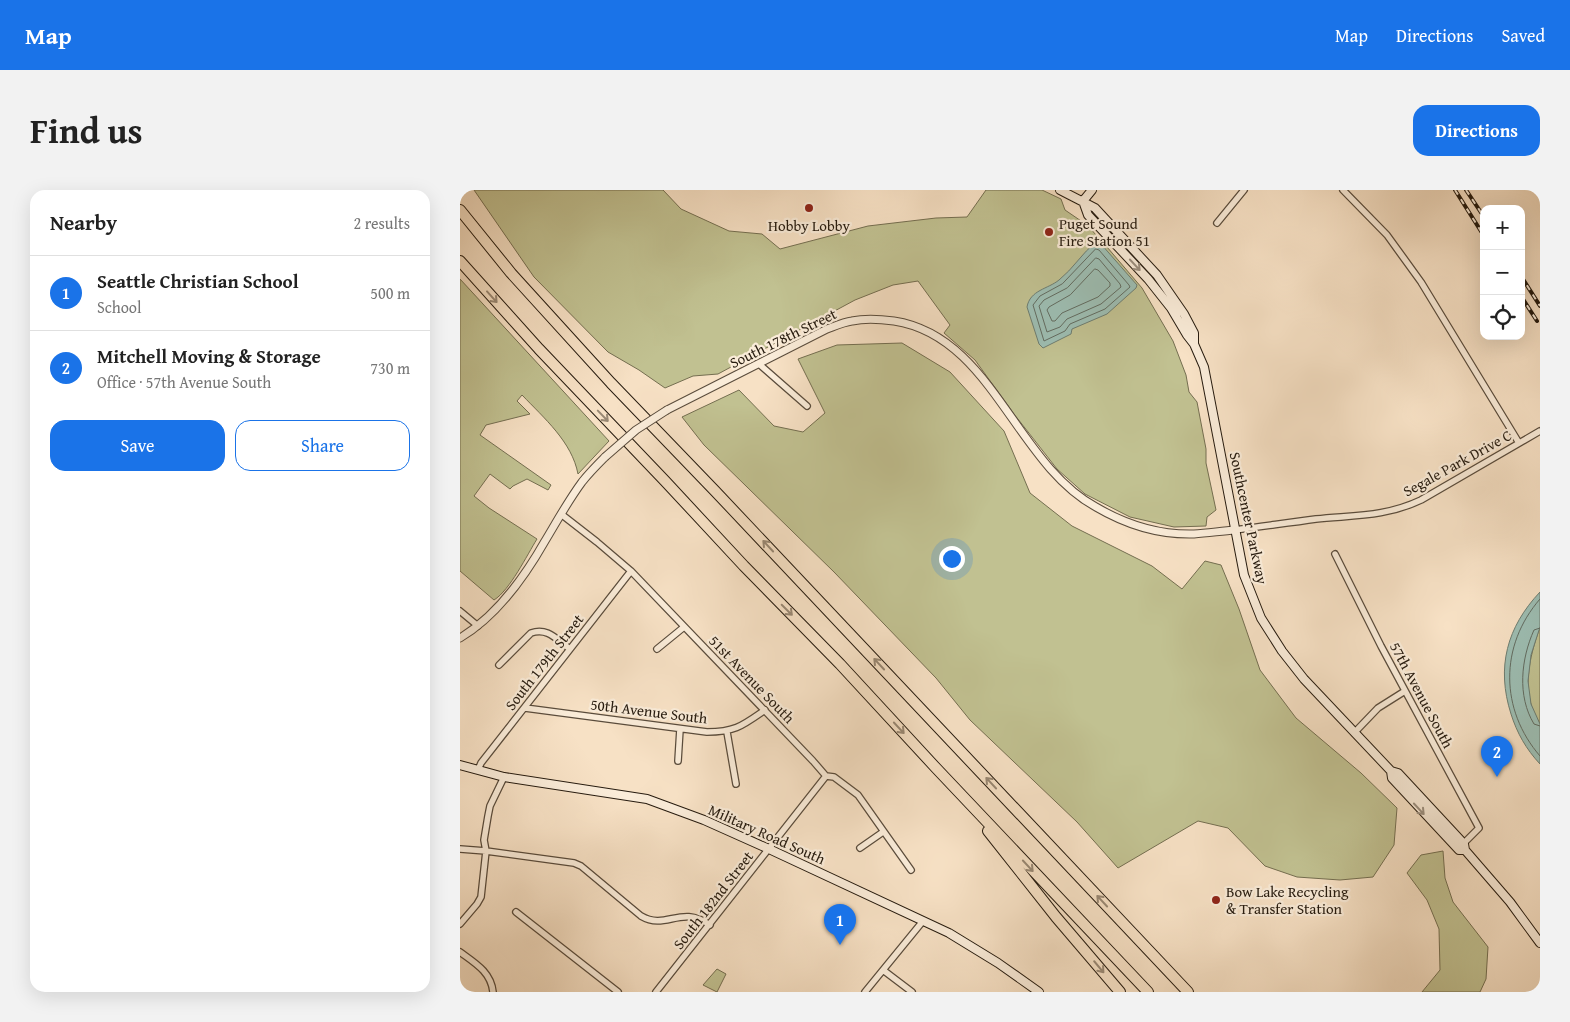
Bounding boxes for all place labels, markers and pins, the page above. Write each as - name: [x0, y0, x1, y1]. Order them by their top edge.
- marker: Hobby Lobby: [803, 202, 815, 214]
- place label: Puget Sound Fire Station 51: [1059, 213, 1150, 251]
- place label: Hobby Lobby: [768, 215, 850, 236]
- marker: Puget Sound Fire Station 51: [1043, 226, 1055, 238]
- pin: 2: [1481, 736, 1513, 777]
- place label: Bow Lake Recycling & Transfer Station: [1226, 881, 1349, 919]
- marker: Bow Lake Recycling & Transfer Station: [1210, 894, 1222, 906]
- pin: 1: [824, 904, 856, 945]

